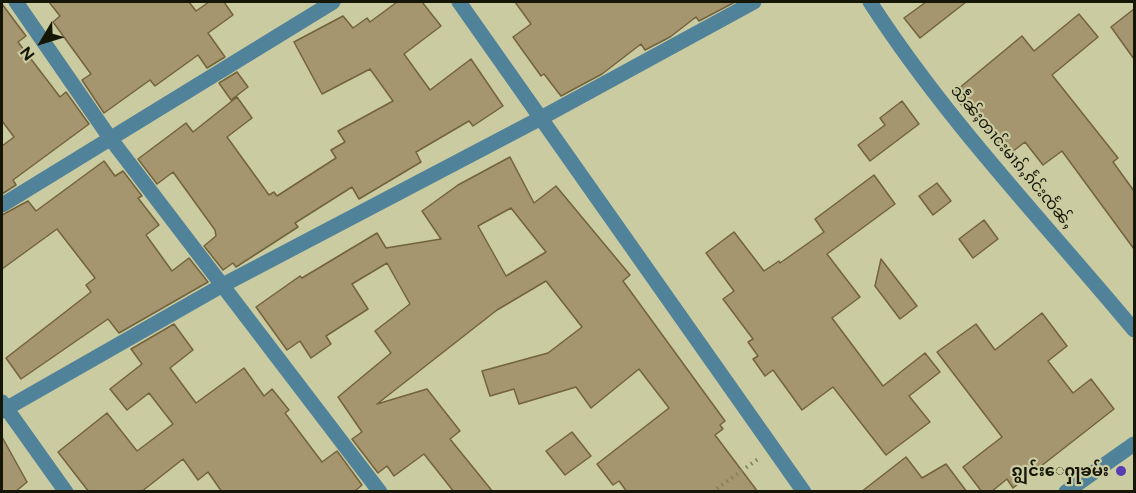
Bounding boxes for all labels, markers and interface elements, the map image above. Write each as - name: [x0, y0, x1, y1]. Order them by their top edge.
- north arrow: [12, 12, 72, 72]
- text: N: [16, 43, 39, 64]
- street label: သဵၼ်ႈတၢင်းမၢၵ်ႇၵႅင်းၸႅၼ်ႇ: [946, 81, 1078, 233]
- place label: ၵျွင်းေႁႃၶမ်း: [1012, 461, 1109, 481]
- marker: ၵျွင်းေႁႃၶမ်း: [1114, 464, 1128, 478]

